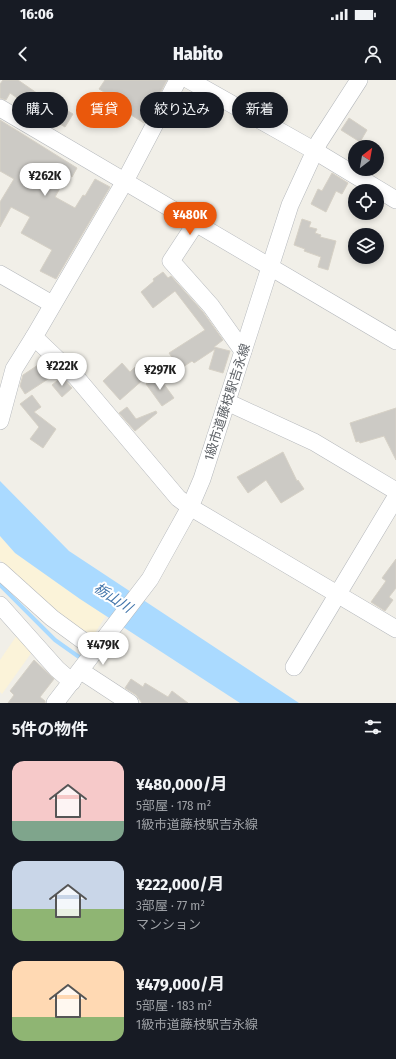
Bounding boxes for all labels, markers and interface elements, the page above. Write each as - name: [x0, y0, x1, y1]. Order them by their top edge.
- text: 16:06: [20, 5, 54, 23]
- icon: back: [12, 43, 34, 65]
- text: Habito: [173, 43, 223, 65]
- icon: person: [362, 43, 384, 65]
- chip: 購入: [12, 92, 68, 128]
- chip: 賃貸: [76, 92, 132, 128]
- chip: 絞り込み: [140, 92, 224, 128]
- chip: 新着: [232, 92, 288, 128]
- north arrow: [348, 140, 384, 176]
- map controls: [348, 140, 384, 264]
- pin: ¥262K: [17, 163, 73, 197]
- text: ¥262K: [29, 168, 61, 183]
- button: locate: [348, 184, 384, 220]
- pin: ¥480K: [162, 202, 218, 236]
- text: ¥480K: [173, 207, 207, 222]
- button: layers: [348, 228, 384, 264]
- street label: 1級市道藤枝駅吉永線: [201, 342, 253, 462]
- pin: ¥222K: [34, 353, 90, 387]
- pin: ¥297K: [132, 357, 188, 391]
- text: ¥222K: [46, 358, 78, 373]
- text: ¥297K: [144, 362, 176, 377]
- water label: 栃山川: [91, 579, 137, 618]
- pin: ¥479K: [75, 632, 131, 666]
- text: ¥479K: [87, 637, 119, 652]
- icon: filters: [362, 716, 384, 738]
- text: 5件の物件: [12, 719, 88, 740]
- text: ¥480,000/月: [136, 774, 228, 795]
- icon: home: [44, 777, 92, 825]
- text: 5部屋 · 178 m²: [136, 798, 211, 813]
- text: 1級市道藤枝駅吉永線: [136, 817, 258, 832]
- text: ¥222,000/月: [136, 874, 225, 895]
- icon: home: [44, 877, 92, 925]
- text: 3部屋 · 77 m²: [136, 898, 205, 913]
- text: マンション: [136, 917, 201, 932]
- text: ¥479,000/月: [136, 974, 225, 995]
- icon: home: [44, 977, 92, 1025]
- text: 5部屋 · 183 m²: [136, 998, 212, 1013]
- text: 1級市道藤枝駅吉永線: [136, 1017, 258, 1032]

